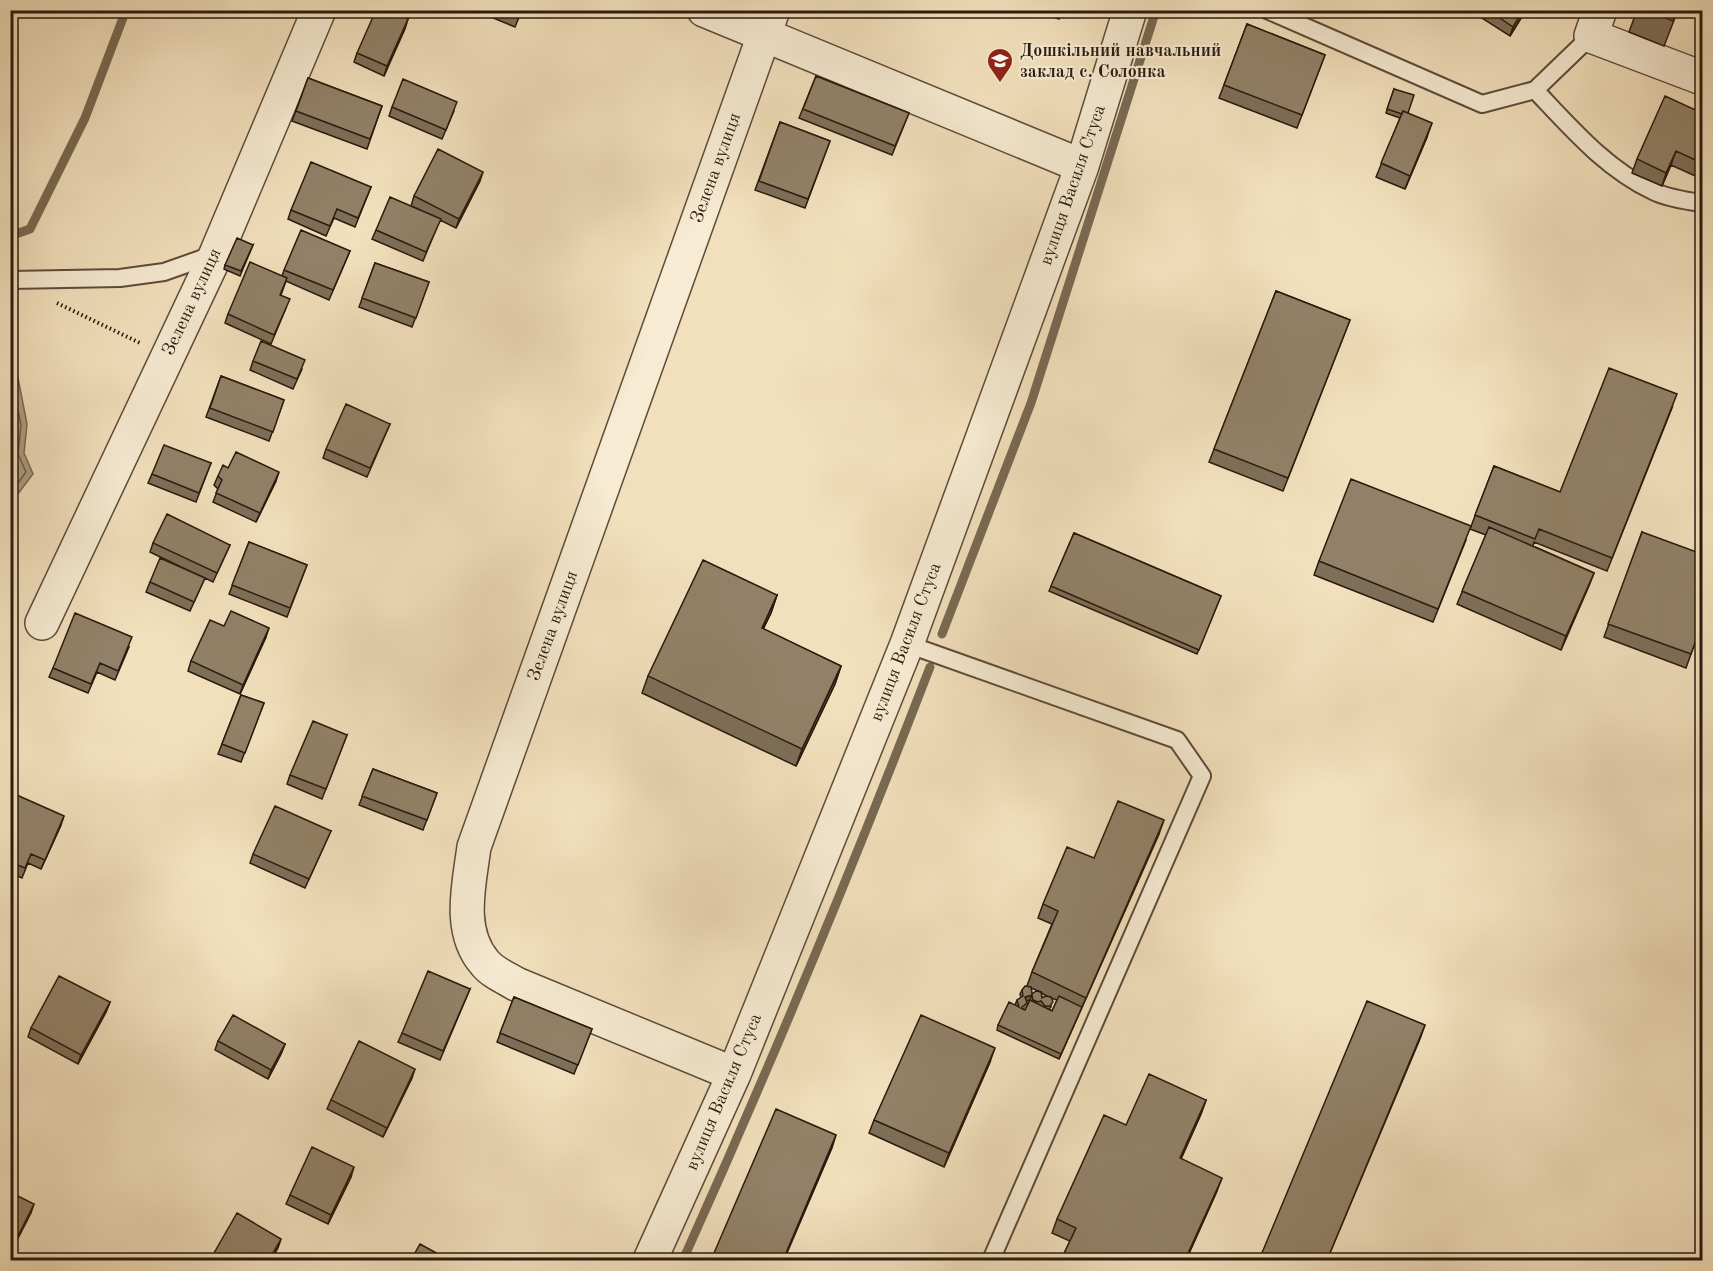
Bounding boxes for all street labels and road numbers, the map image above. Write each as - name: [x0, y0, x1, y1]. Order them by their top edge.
- street label: вулиця Василя Стуса: [1037, 102, 1109, 268]
- street label: Зелена вулиця: [688, 111, 744, 225]
- street label: Зелена вулиця: [159, 246, 225, 358]
- street label: вулиця Василя Стуса: [867, 560, 945, 724]
- street label: Зелена вулиця: [525, 569, 581, 683]
- street label: вулиця Василя Стуса: [683, 1011, 765, 1173]

